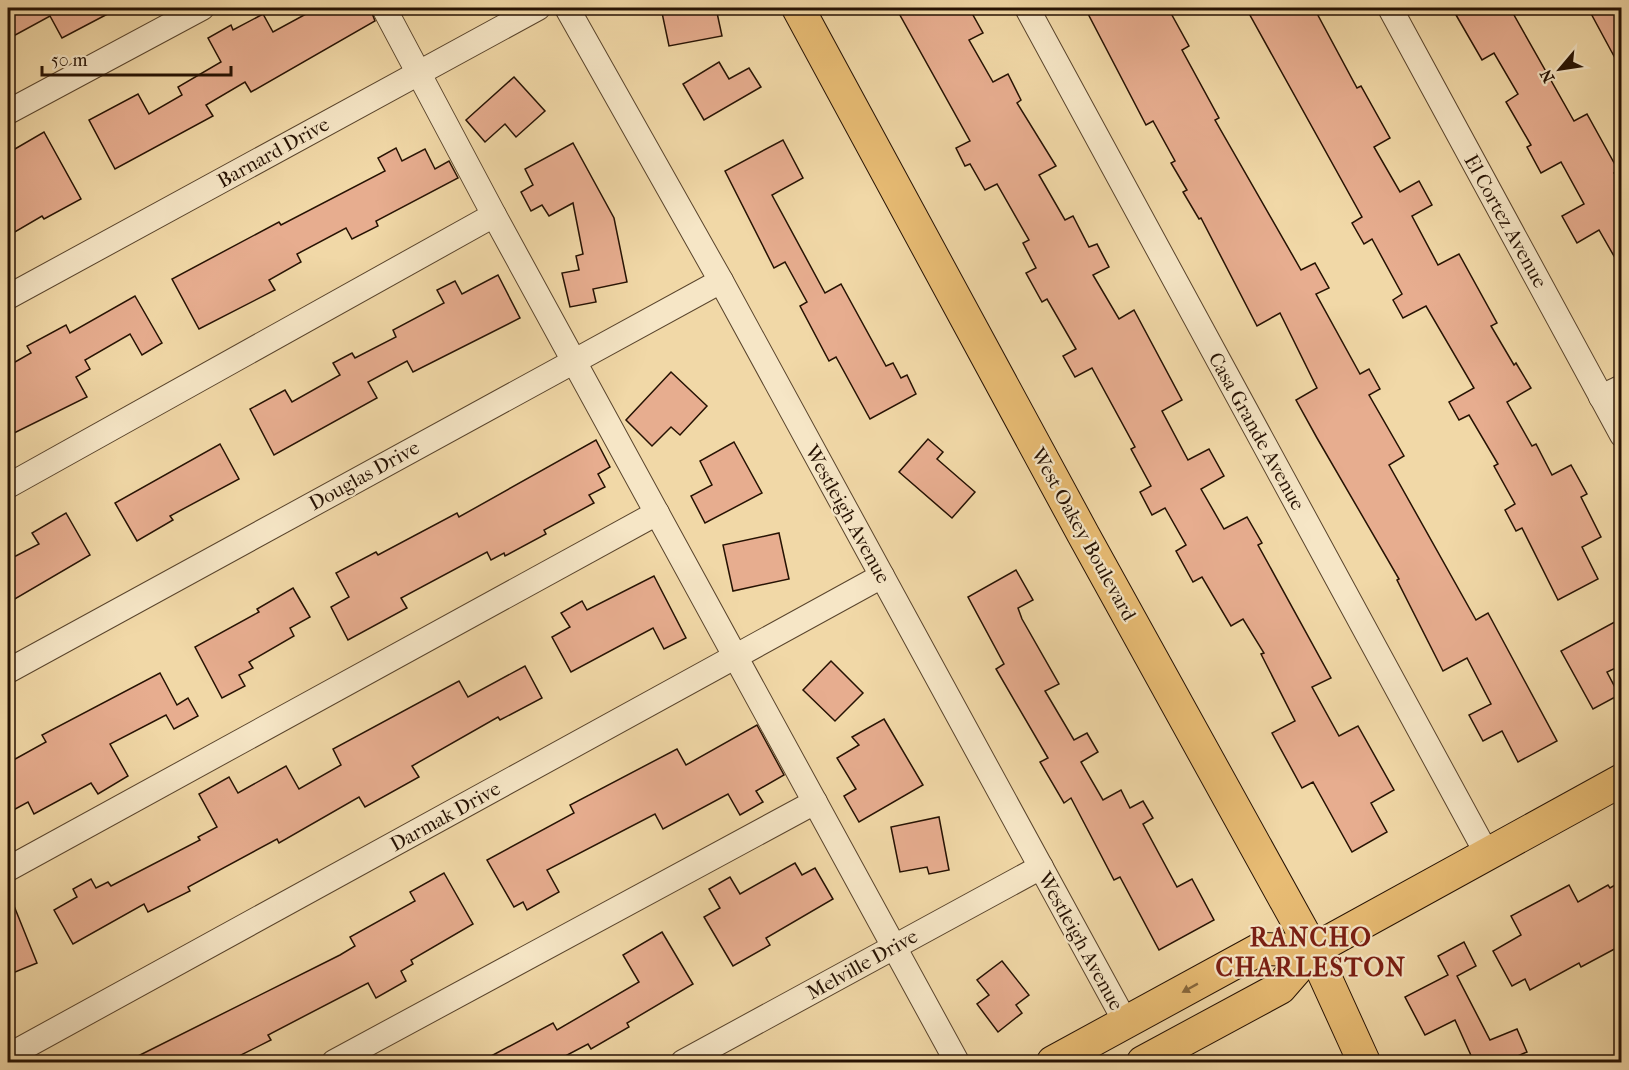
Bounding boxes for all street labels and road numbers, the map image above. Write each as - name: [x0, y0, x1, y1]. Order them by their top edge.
- street label: Barnard Drive: [213, 112, 333, 193]
- street label: El Cortez Avenue: [1459, 151, 1552, 292]
- street label: Casa Grande Avenue: [1204, 348, 1309, 514]
- street label: Douglas Drive: [305, 436, 423, 515]
- street label: Westleigh Avenue: [800, 440, 895, 588]
- street label: West Oakey Boulevard: [1026, 443, 1141, 626]
- street label: Darmak Drive: [386, 777, 504, 856]
- street label: Westleigh Avenue: [1033, 867, 1128, 1015]
- street label: Melville Drive: [803, 924, 922, 1004]

